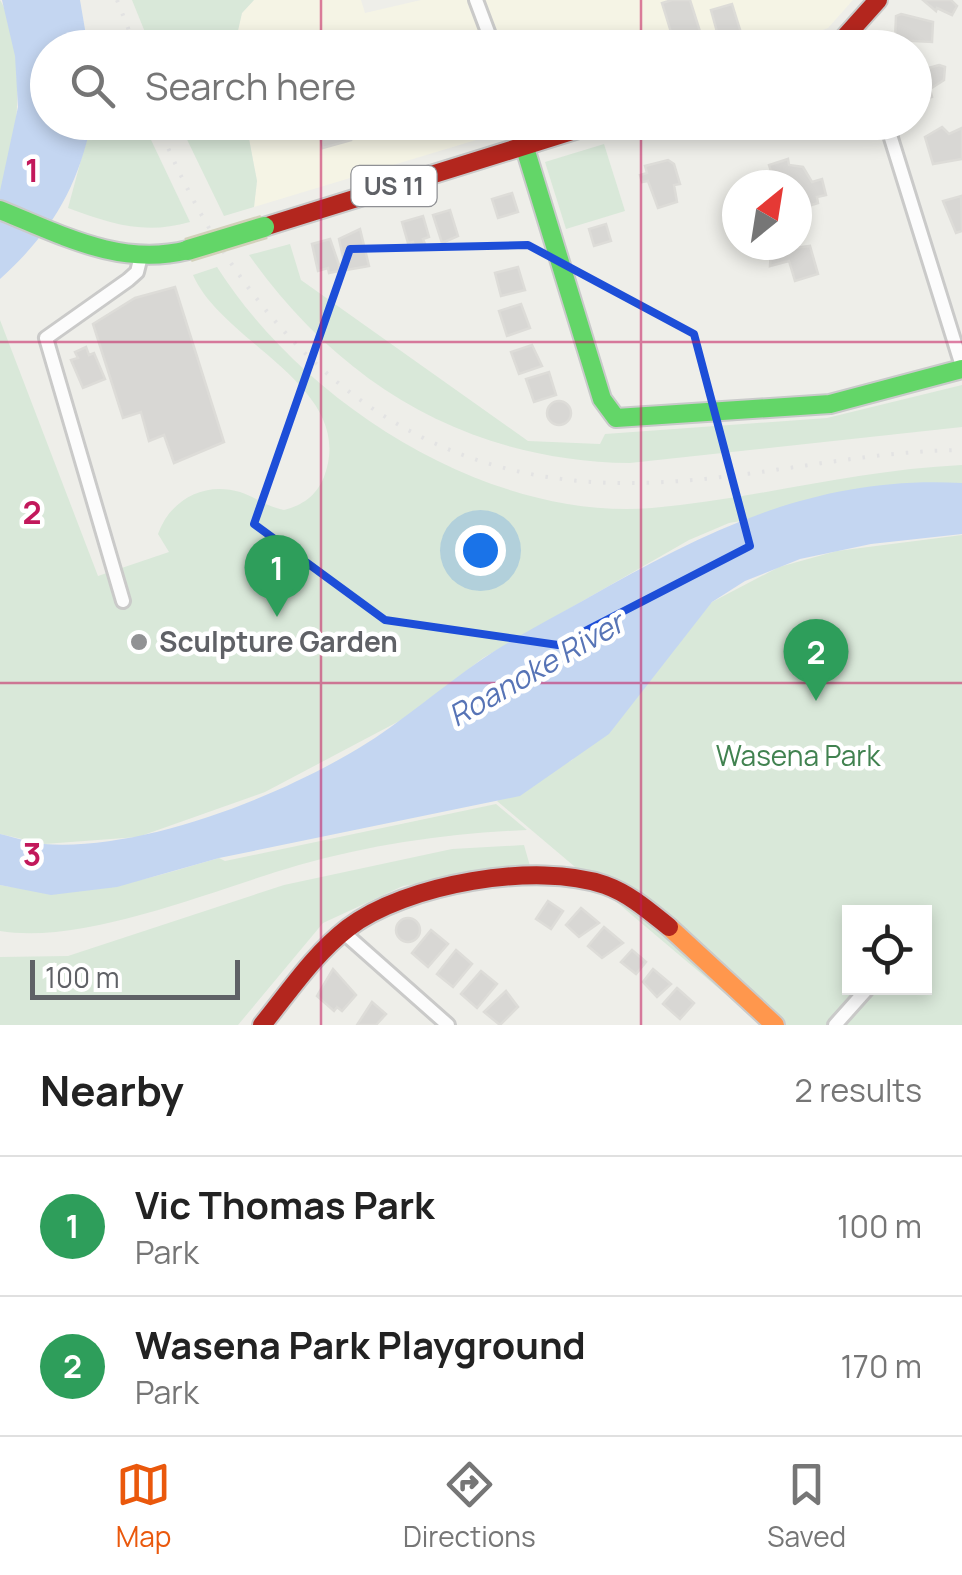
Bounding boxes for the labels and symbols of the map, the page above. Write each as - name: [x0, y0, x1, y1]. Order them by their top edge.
- text: 1: [25, 148, 39, 192]
- road number: US 11: [352, 166, 436, 206]
- north arrow: [722, 170, 812, 260]
- text: 2: [22, 490, 42, 534]
- your location: [455, 525, 506, 576]
- pin: 1: [244, 534, 310, 617]
- water label: Roanoke River: [440, 600, 634, 735]
- pin: 2: [784, 618, 848, 701]
- place label: Sculpture Garden: [159, 622, 398, 660]
- marker: Sculpture Garden: [128, 631, 150, 653]
- park label: Wasena Park: [716, 736, 881, 774]
- text: 3: [23, 832, 41, 876]
- scale bar: [30, 955, 240, 1000]

